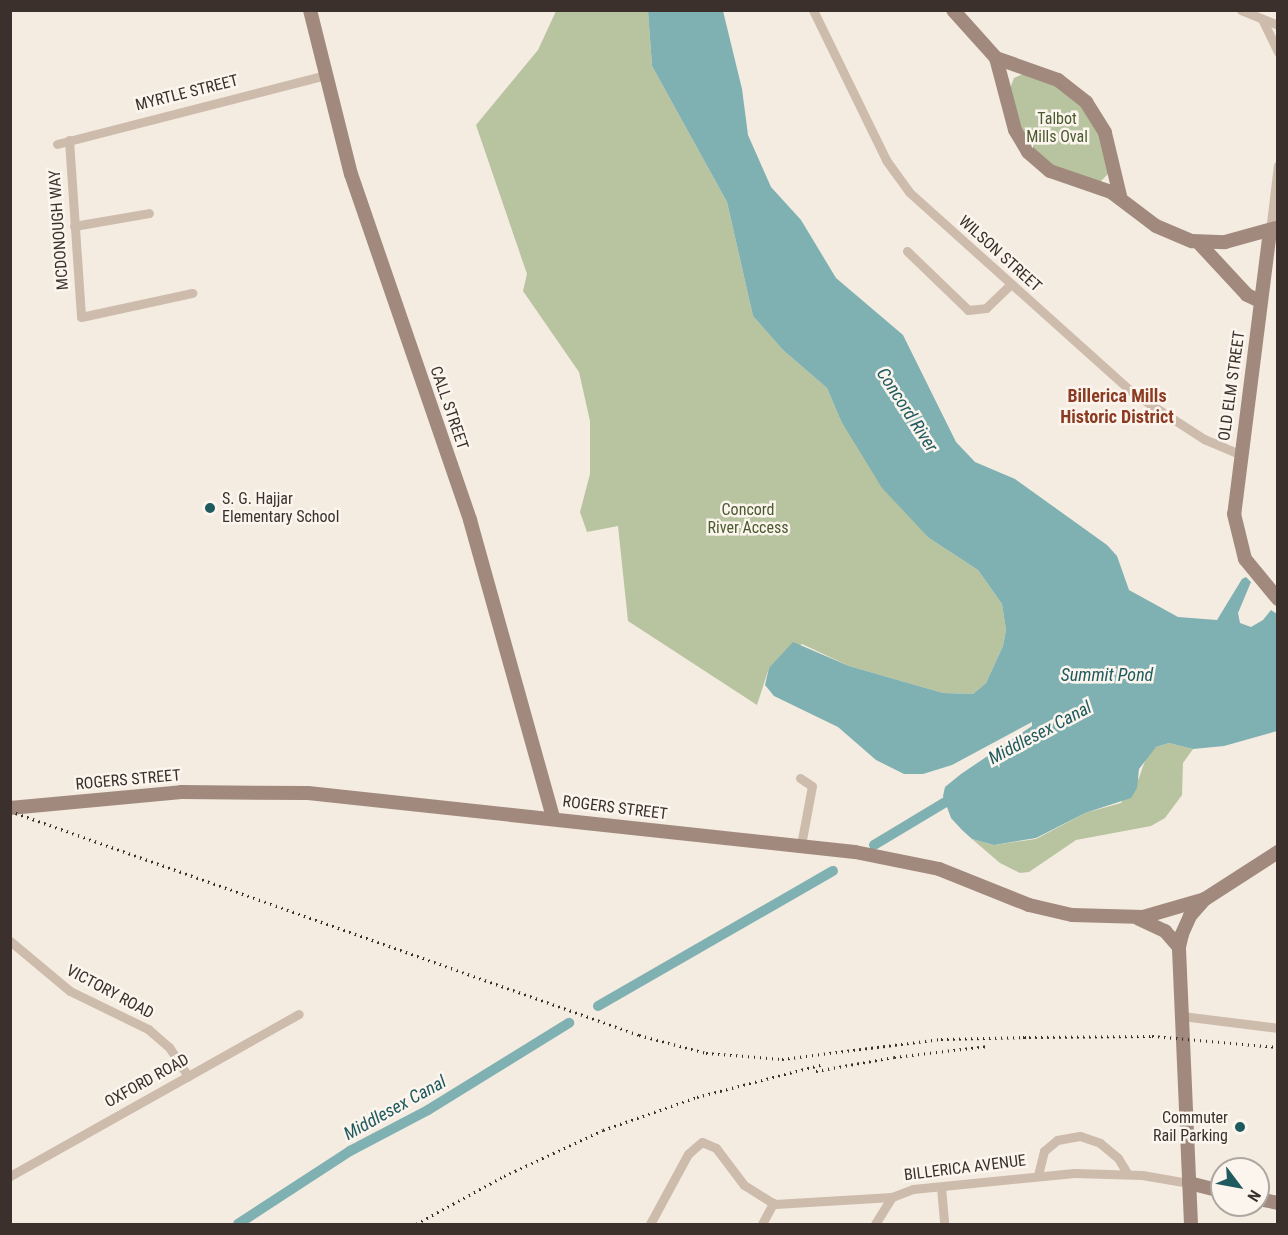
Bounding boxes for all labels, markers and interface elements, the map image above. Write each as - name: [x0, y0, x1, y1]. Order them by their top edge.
- street label: MYRTLE STREET: [134, 71, 240, 115]
- park label: Talbot Mills Oval: [1026, 109, 1088, 147]
- street label: MCDONOUGH WAY: [45, 169, 73, 291]
- street label: WILSON STREET: [955, 212, 1045, 296]
- street label: OLD ELM STREET: [1215, 330, 1249, 442]
- street label: CALL STREET: [426, 364, 472, 452]
- water label: Concord River: [872, 364, 942, 456]
- district label: Billerica Mills Historic District: [1060, 386, 1174, 428]
- place label: S. G. Hajjar Elementary School: [222, 489, 339, 527]
- park label: Concord River Access: [707, 500, 789, 538]
- marker: S. G. Hajjar Elementary School: [203, 501, 217, 515]
- water label: Summit Pond: [1061, 664, 1153, 686]
- water label: Middlesex Canal: [985, 697, 1095, 769]
- street label: ROGERS STREET: [75, 766, 181, 794]
- street label: ROGERS STREET: [561, 792, 669, 824]
- street label: VICTORY ROAD: [63, 961, 157, 1023]
- street label: OXFORD ROAD: [102, 1050, 192, 1112]
- water label: Middlesex Canal: [340, 1071, 450, 1145]
- place label: Commuter Rail Parking: [1153, 1108, 1228, 1146]
- marker: Commuter Rail Parking: [1233, 1120, 1247, 1134]
- street label: BILLERICA AVENUE: [903, 1151, 1027, 1185]
- north arrow: [1210, 1157, 1270, 1217]
- text: N: [1243, 1187, 1265, 1205]

